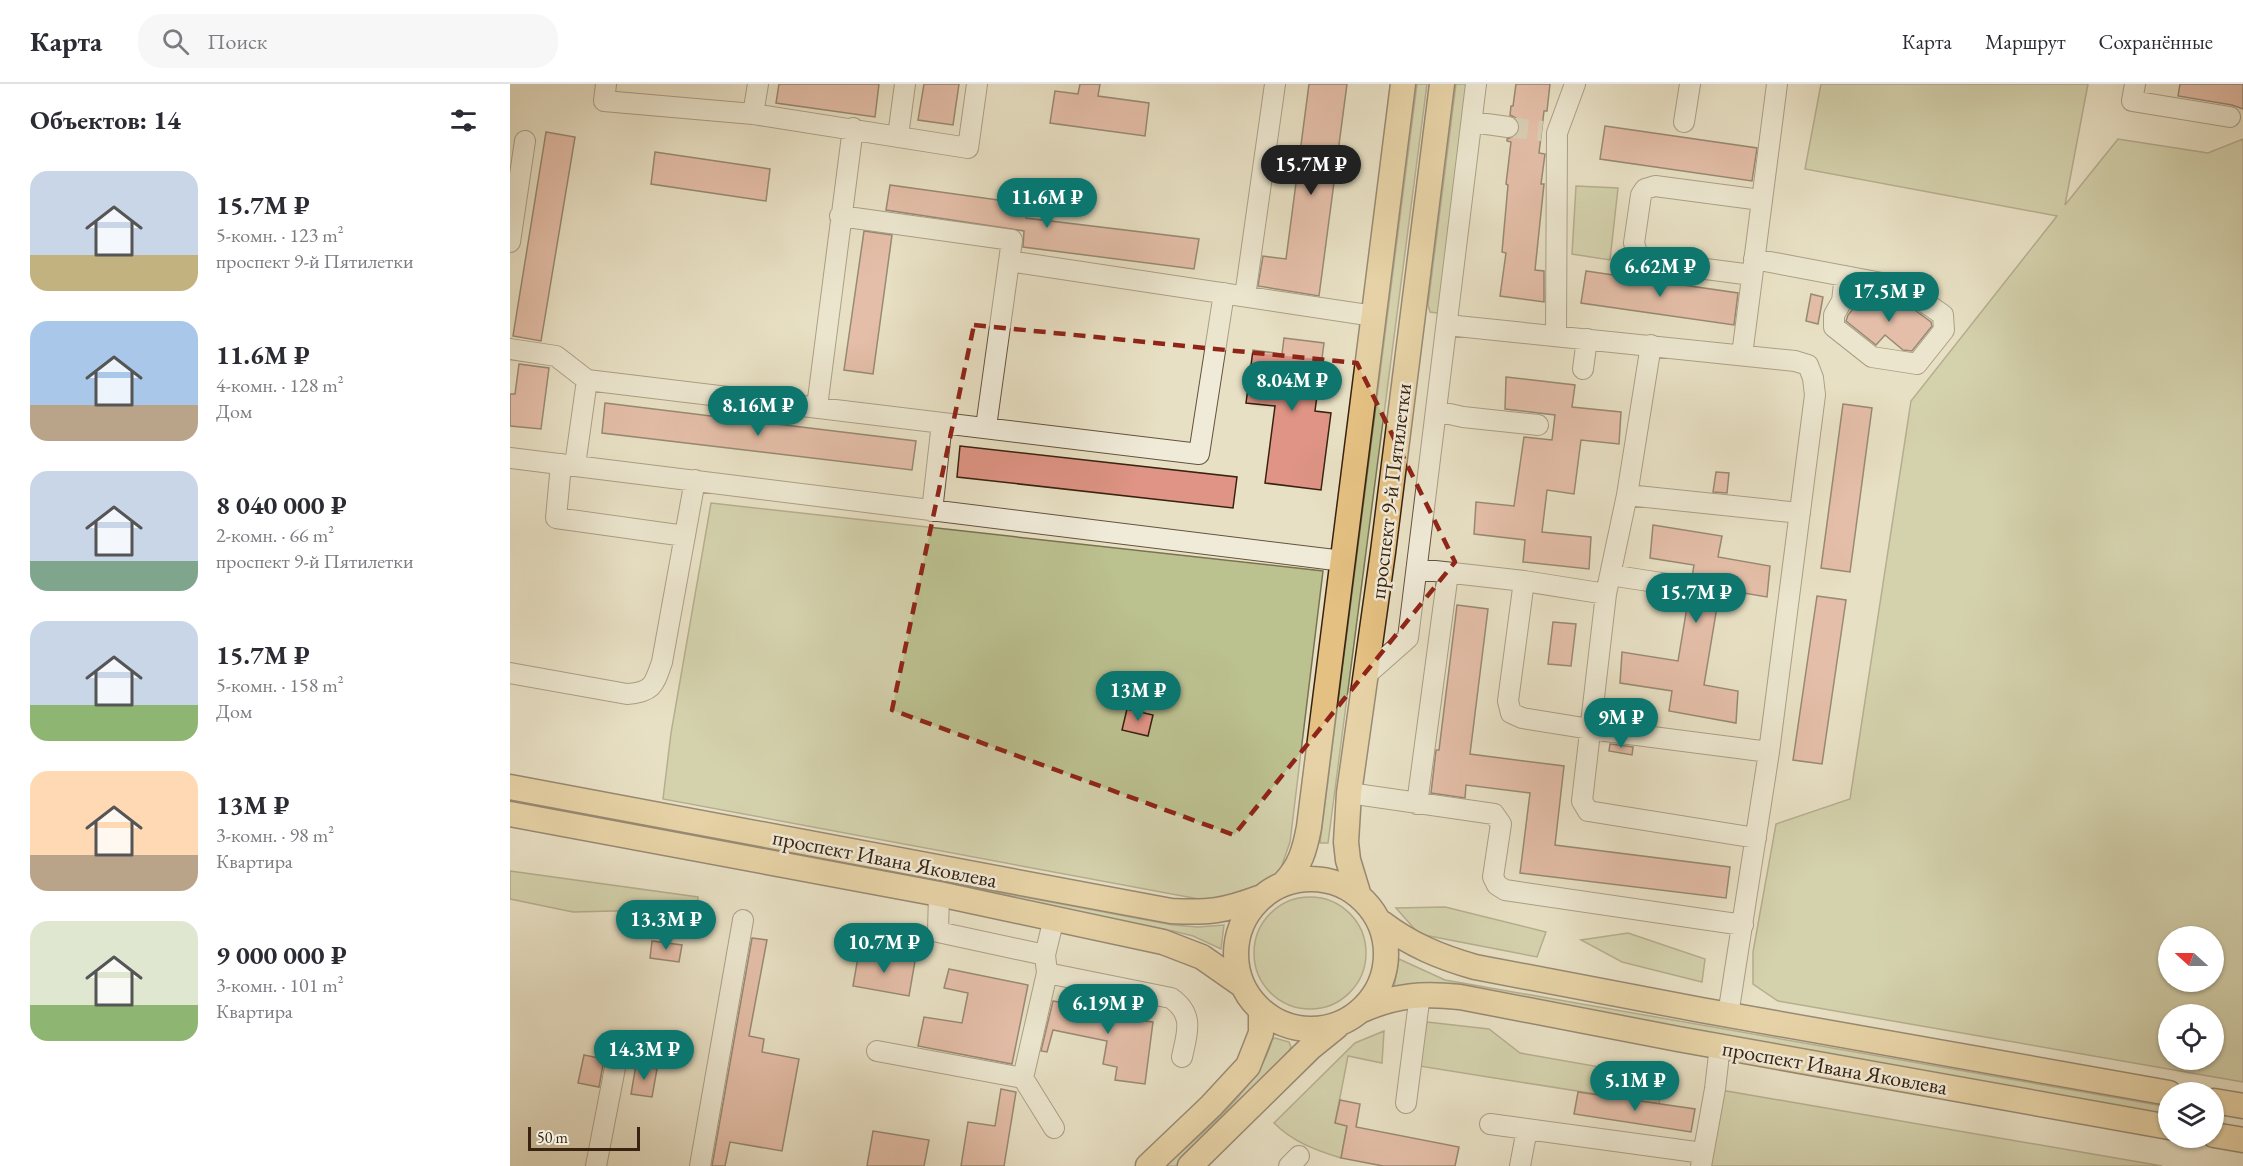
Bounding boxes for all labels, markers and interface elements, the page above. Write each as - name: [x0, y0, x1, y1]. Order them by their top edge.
- search box: [138, 14, 558, 68]
- text: Карта: [30, 23, 102, 59]
- icon: search: [159, 25, 192, 58]
- text: Поиск: [207, 27, 267, 56]
- text: Карта: [1902, 28, 1952, 55]
- text: Маршрут: [1985, 28, 2066, 55]
- text: Сохранённые: [2099, 28, 2213, 55]
- text: Объектов: 14: [30, 103, 181, 137]
- icon: filters: [447, 104, 480, 137]
- pin: 15.7M ₽: [1256, 145, 1366, 196]
- text: 15.7M ₽: [1275, 151, 1347, 177]
- pin: 11.6M ₽: [992, 178, 1102, 229]
- text: 11.6M ₽: [1011, 184, 1083, 210]
- text: 15.7M ₽: [216, 188, 310, 222]
- icon: home: [78, 195, 150, 267]
- text: 5-комн. · 123 m²: [216, 222, 344, 248]
- pin: 6.62M ₽: [1605, 247, 1715, 298]
- text: проспект 9-й Пятилетки: [216, 248, 413, 274]
- text: 6.62M ₽: [1624, 253, 1696, 279]
- pin: 17.5M ₽: [1834, 272, 1944, 323]
- text: 17.5M ₽: [1853, 278, 1925, 304]
- text: 11.6M ₽: [216, 338, 310, 372]
- icon: home: [78, 345, 150, 417]
- pin: 8.04M ₽: [1237, 361, 1347, 412]
- text: 8.04M ₽: [1256, 367, 1328, 393]
- text: 4-комн. · 128 m²: [216, 372, 344, 398]
- street label: проспект 9-й Пятилетки: [1363, 381, 1418, 601]
- pin: 8.16M ₽: [703, 386, 813, 437]
- text: 8.16M ₽: [722, 392, 794, 418]
- text: Дом: [216, 398, 252, 424]
- text: 8 040 000 ₽: [216, 488, 347, 522]
- icon: home: [78, 495, 150, 567]
- text: 2-комн. · 66 m²: [216, 522, 334, 548]
- text: проспект 9-й Пятилетки: [216, 548, 413, 574]
- pin: 15.7M ₽: [1641, 573, 1751, 624]
- text: 15.7M ₽: [1660, 579, 1732, 605]
- text: 15.7M ₽: [216, 638, 310, 672]
- icon: home: [78, 645, 150, 717]
- pin: 13M ₽: [1096, 671, 1180, 722]
- text: 5-комн. · 158 m²: [216, 672, 344, 698]
- text: 13M ₽: [1110, 677, 1166, 703]
- text: Дом: [216, 698, 252, 724]
- pin: 9M ₽: [1585, 698, 1657, 749]
- text: 9M ₽: [1598, 704, 1644, 730]
- text: 13M ₽: [216, 788, 290, 822]
- icon: home: [78, 795, 150, 867]
- text: 3-комн. · 98 m²: [216, 822, 334, 848]
- street label: проспект Ивана Яковлева: [770, 823, 1000, 895]
- text: Квартира: [216, 848, 293, 874]
- pin: 13.3M ₽: [611, 900, 721, 951]
- text: 13.3M ₽: [630, 906, 702, 932]
- pin: 10.7M ₽: [829, 923, 939, 974]
- north arrow: [2158, 926, 2224, 992]
- map controls: [2158, 926, 2224, 1148]
- text: 10.7M ₽: [848, 929, 920, 955]
- text: 9 000 000 ₽: [216, 938, 347, 972]
- icon: home: [78, 945, 150, 1017]
- text: 3-комн. · 101 m²: [216, 972, 344, 998]
- pin: 6.19M ₽: [1053, 984, 1163, 1035]
- text: 6.19M ₽: [1072, 990, 1144, 1016]
- text: Квартира: [216, 998, 293, 1024]
- button: locate: [2158, 1004, 2224, 1070]
- pin: 14.3M ₽: [589, 1030, 699, 1081]
- street label: проспект Ивана Яковлева: [1720, 1033, 1950, 1102]
- text: 14.3M ₽: [608, 1036, 680, 1062]
- pin: 5.1M ₽: [1586, 1061, 1684, 1112]
- text: 5.1M ₽: [1604, 1067, 1666, 1093]
- button: layers: [2158, 1082, 2224, 1148]
- scale bar: [528, 1124, 640, 1152]
- text: 50 m: [537, 1127, 568, 1148]

